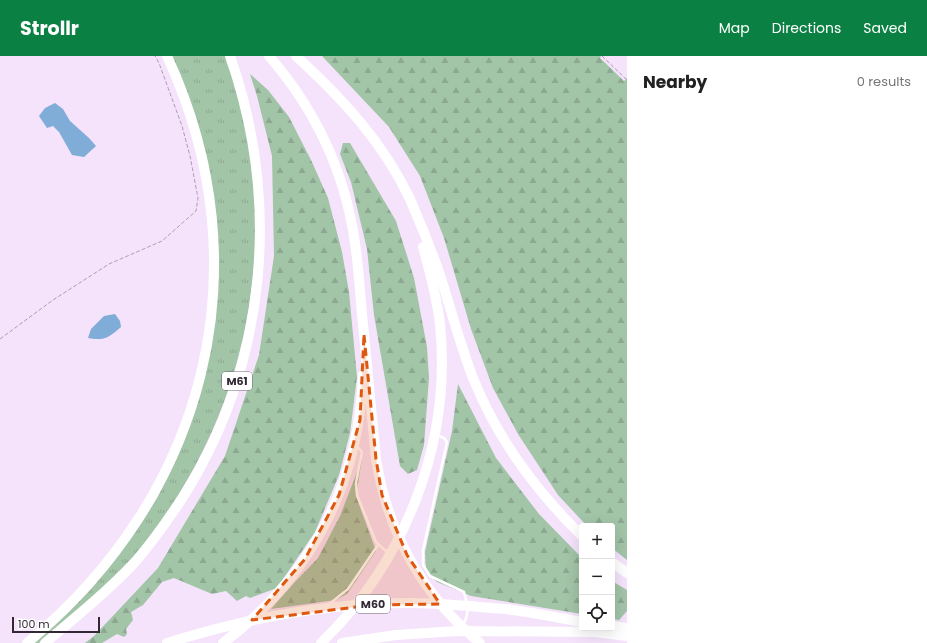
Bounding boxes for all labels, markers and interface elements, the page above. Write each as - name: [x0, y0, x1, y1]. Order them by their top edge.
- text: Strollr: [20, 15, 79, 42]
- text: Map: [719, 18, 750, 38]
- text: Directions: [772, 18, 841, 38]
- text: Saved: [863, 18, 907, 38]
- text: Nearby: [643, 70, 707, 94]
- text: 0 results: [857, 72, 911, 91]
- road number: M61: [222, 372, 252, 390]
- map controls: [579, 523, 615, 631]
- button: +: [579, 523, 615, 559]
- button: −: [579, 559, 615, 595]
- road number: M60: [356, 595, 390, 613]
- button: locate: [579, 595, 615, 631]
- scale bar: [12, 615, 100, 634]
- text: 100 m: [18, 616, 50, 632]

